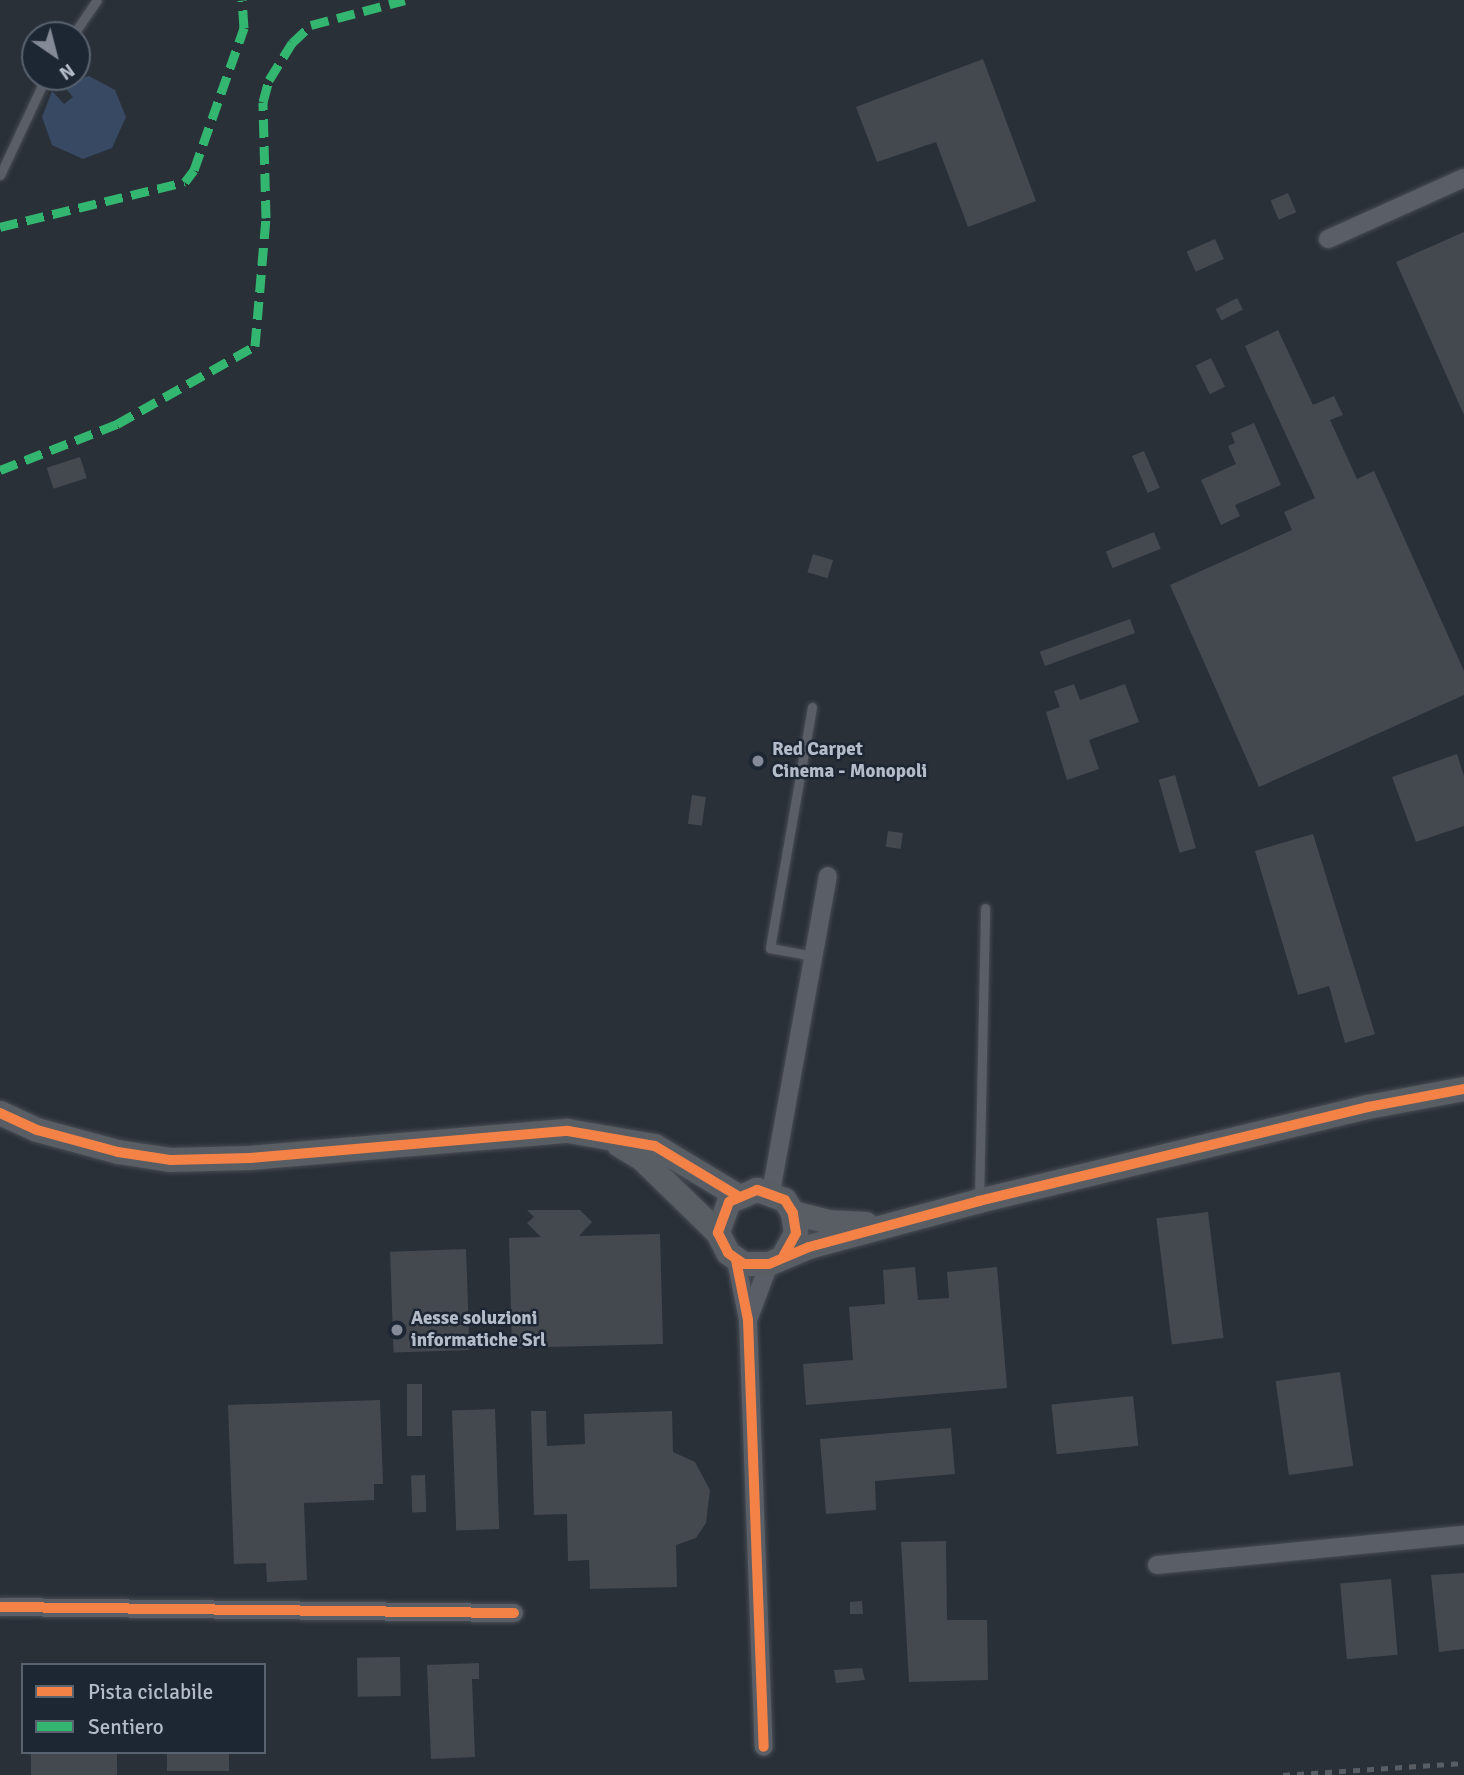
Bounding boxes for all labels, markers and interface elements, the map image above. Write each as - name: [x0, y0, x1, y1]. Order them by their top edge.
- north arrow: [21, 21, 91, 91]
- text: N: [55, 58, 79, 85]
- place label: Red Carpet Cinema - Monopoli: [772, 739, 927, 783]
- marker: Red Carpet Cinema - Monopoli: [750, 753, 766, 769]
- place label: Aesse soluzioni informatiche Srl: [411, 1308, 546, 1352]
- marker: Aesse soluzioni informatiche Srl: [389, 1322, 405, 1338]
- legend: [21, 1663, 266, 1754]
- text: Pista ciclabile: [88, 1679, 213, 1705]
- text: Sentiero: [88, 1714, 164, 1740]

